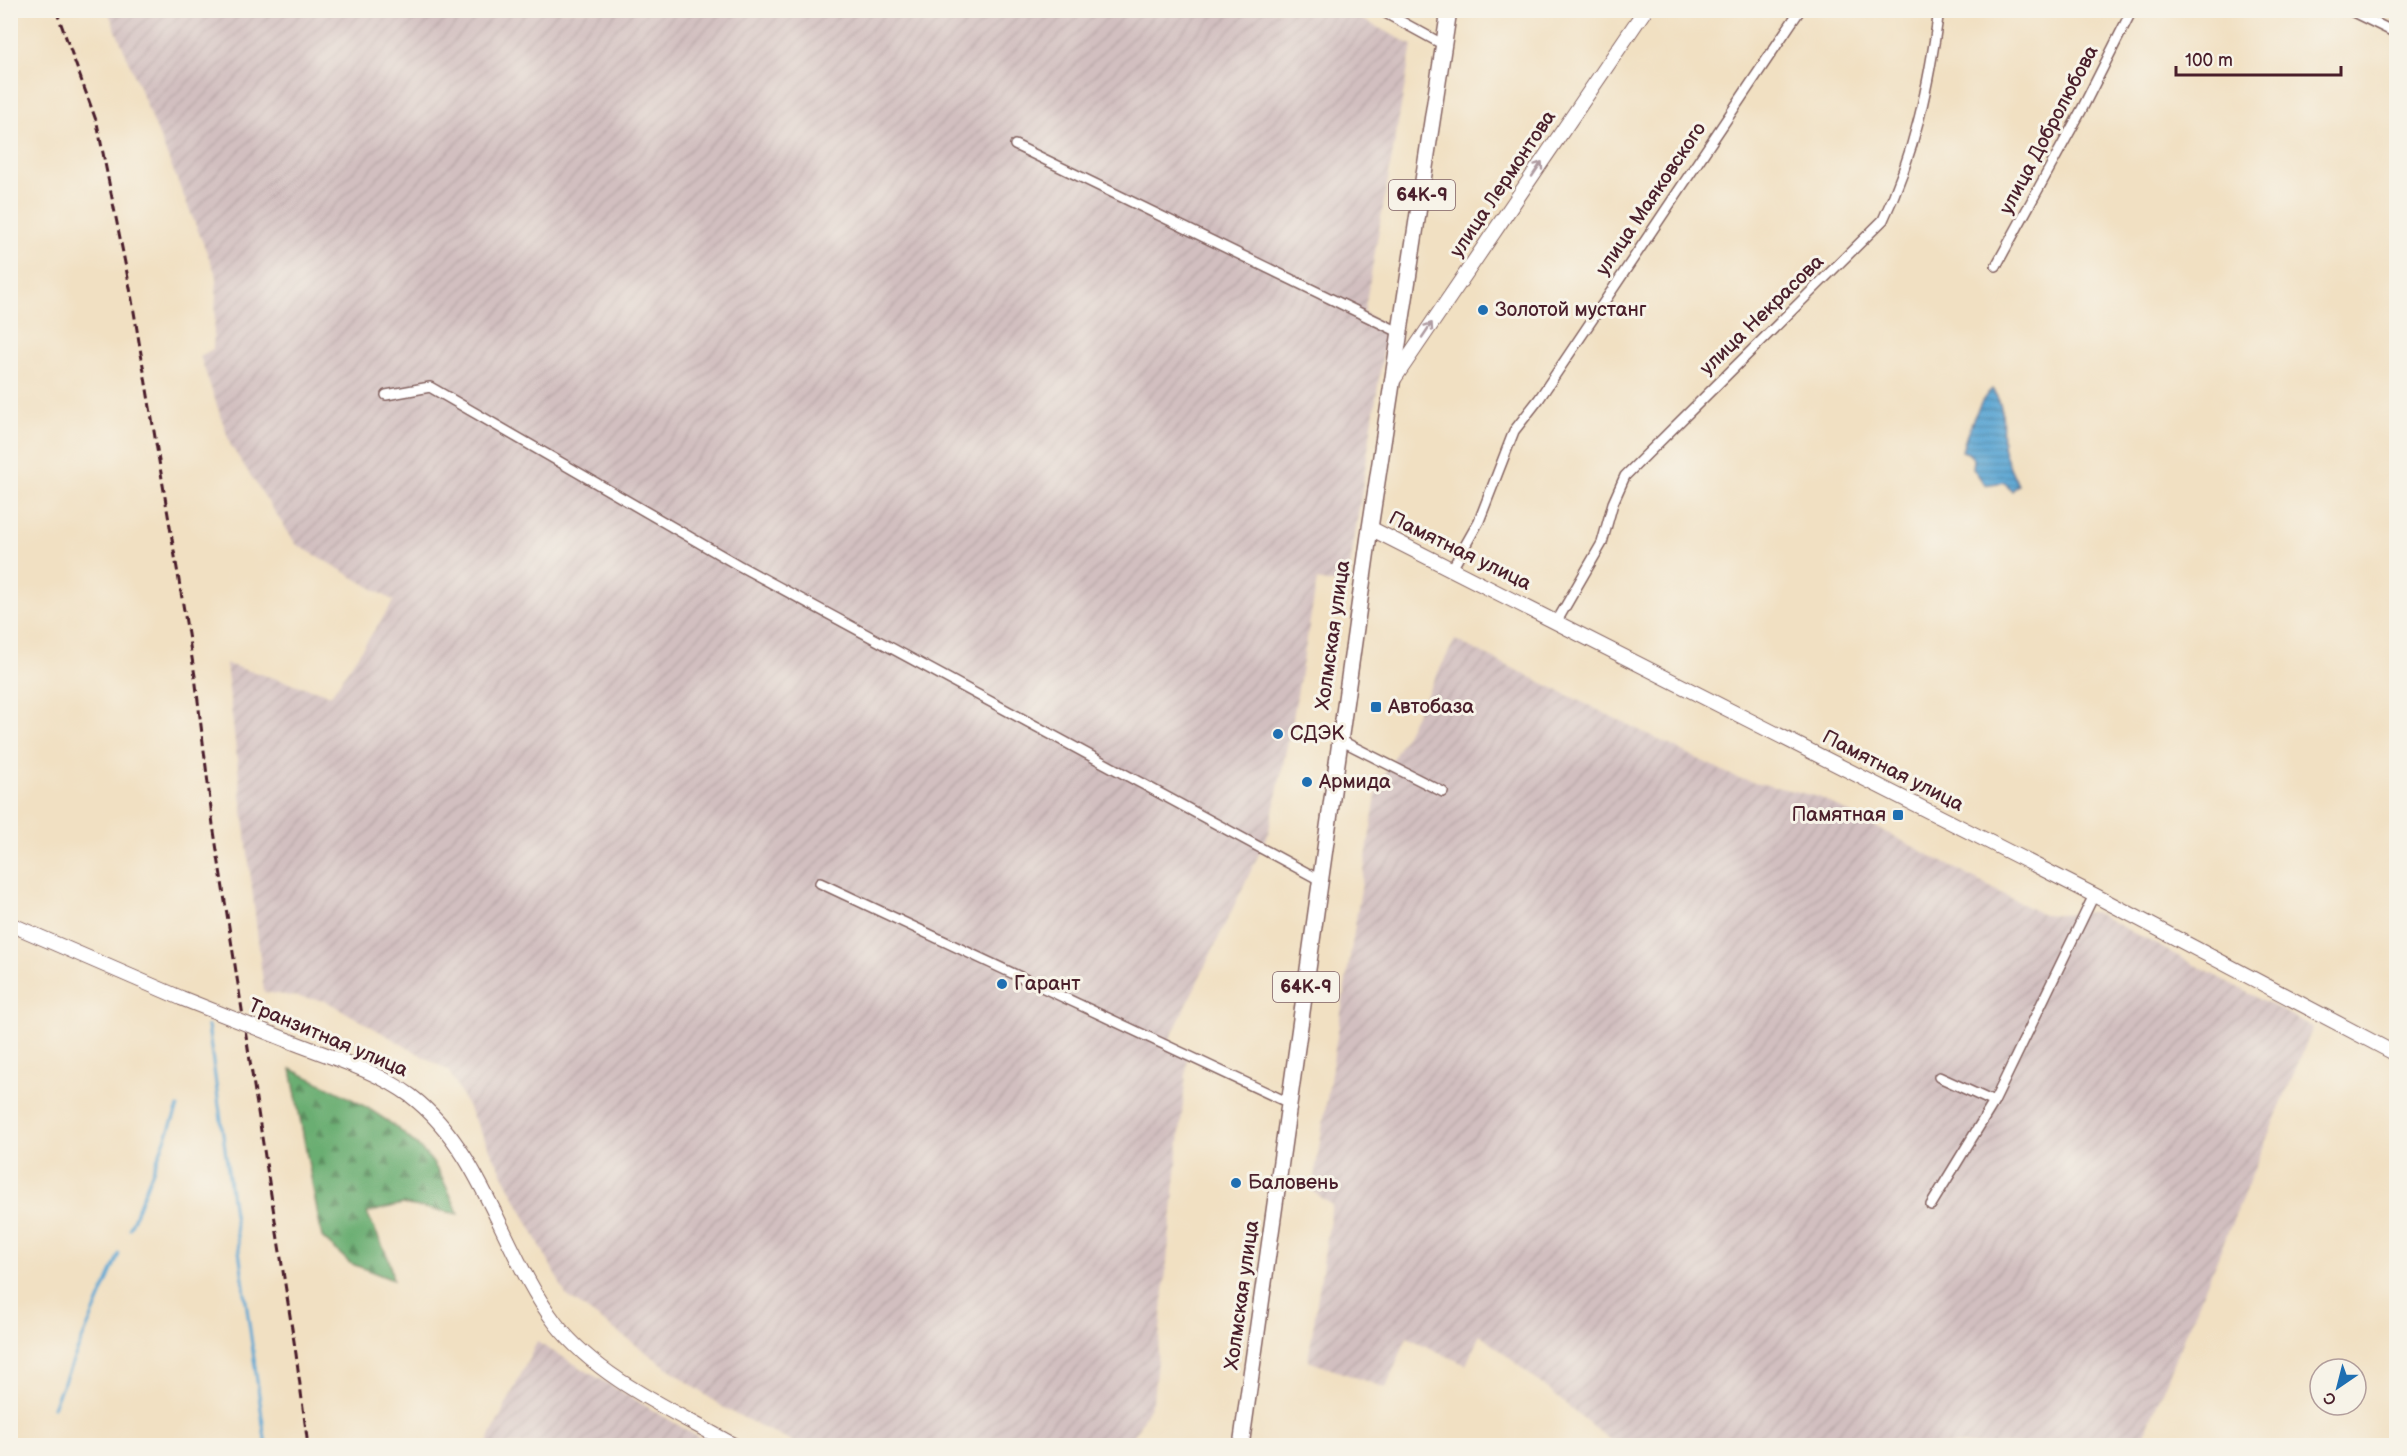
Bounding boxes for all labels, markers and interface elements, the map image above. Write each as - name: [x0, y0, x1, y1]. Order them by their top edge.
- scale bar: [2176, 39, 2341, 77]
- street label: улица Добролюбова: [1994, 41, 2104, 219]
- text: 100 m: [2185, 50, 2233, 71]
- street label: улица Лермонтова: [1445, 106, 1561, 262]
- street label: улица Маяковского: [1591, 118, 1711, 280]
- one-way arrow: [1531, 161, 1543, 178]
- road number: 64К-9: [1389, 180, 1455, 210]
- street label: улица Некрасова: [1695, 250, 1829, 380]
- place label: Золотой мустанг: [1495, 298, 1647, 322]
- marker: Золотой мустанг: [1476, 303, 1490, 317]
- one-way arrow: [1421, 323, 1433, 339]
- street label: Памятная улица: [1385, 506, 1535, 596]
- street label: Холмская улица: [1311, 559, 1355, 711]
- place label: Автобаза: [1387, 695, 1474, 719]
- marker: Автобаза: [1369, 700, 1383, 714]
- place label: СДЭК: [1290, 722, 1344, 746]
- street label: Памятная улица: [1818, 725, 1968, 817]
- marker: СДЭК: [1271, 727, 1285, 741]
- place label: Армида: [1318, 770, 1391, 794]
- marker: Армида: [1300, 775, 1314, 789]
- place label: Памятная: [1791, 803, 1886, 827]
- marker: Памятная: [1891, 808, 1905, 822]
- place label: Гарант: [1014, 972, 1081, 996]
- road number: 64К-9: [1273, 972, 1339, 1002]
- marker: Гарант: [995, 977, 1009, 991]
- street label: Транзитная улица: [245, 994, 412, 1083]
- place label: Баловень: [1248, 1171, 1338, 1195]
- marker: Баловень: [1229, 1176, 1243, 1190]
- street label: Холмская улица: [1220, 1219, 1264, 1371]
- north arrow: [2308, 1357, 2368, 1417]
- text: С: [2320, 1387, 2340, 1409]

